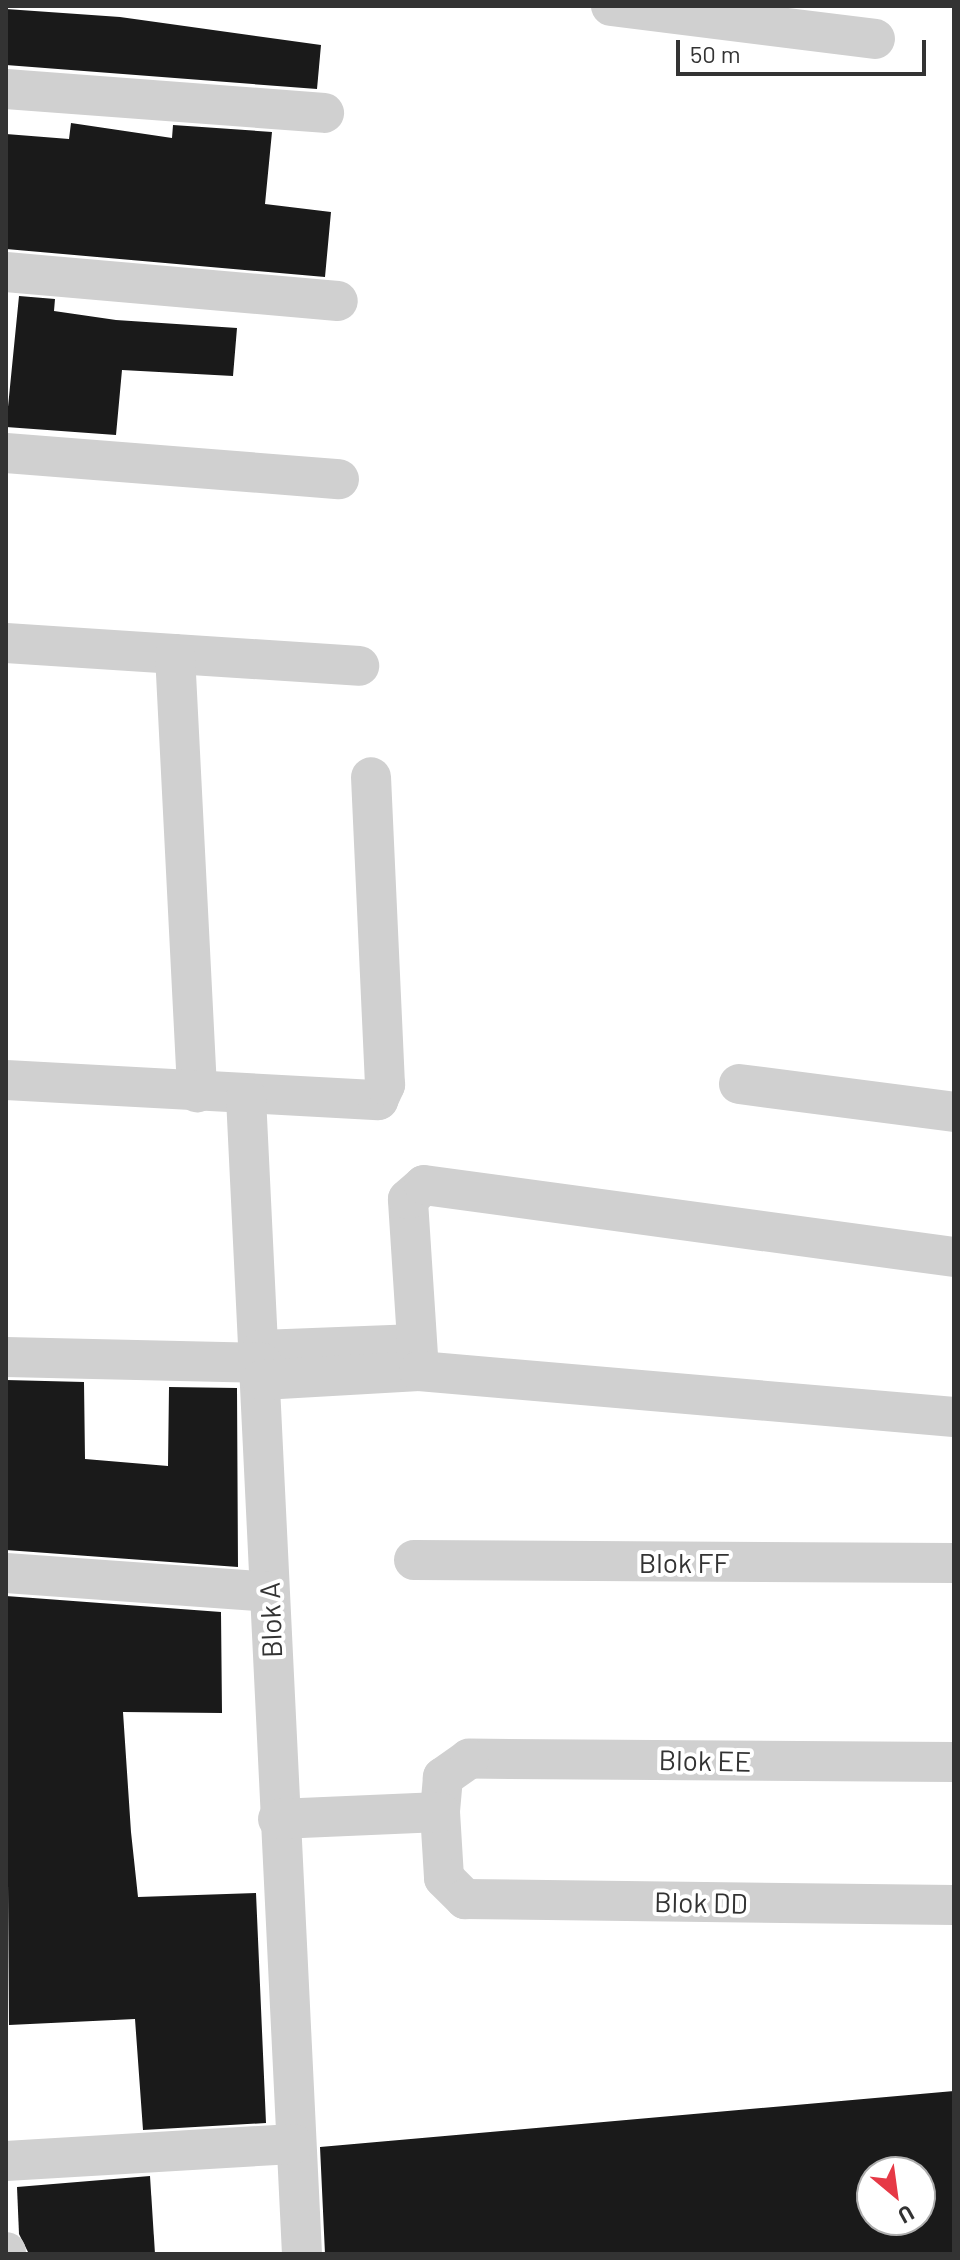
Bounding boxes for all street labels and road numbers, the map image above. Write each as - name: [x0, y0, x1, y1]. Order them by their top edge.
- street label: Blok FF: [639, 1545, 729, 1579]
- street label: Blok A: [252, 1581, 288, 1659]
- street label: Blok EE: [658, 1742, 752, 1778]
- street label: Blok DD: [654, 1884, 748, 1920]

